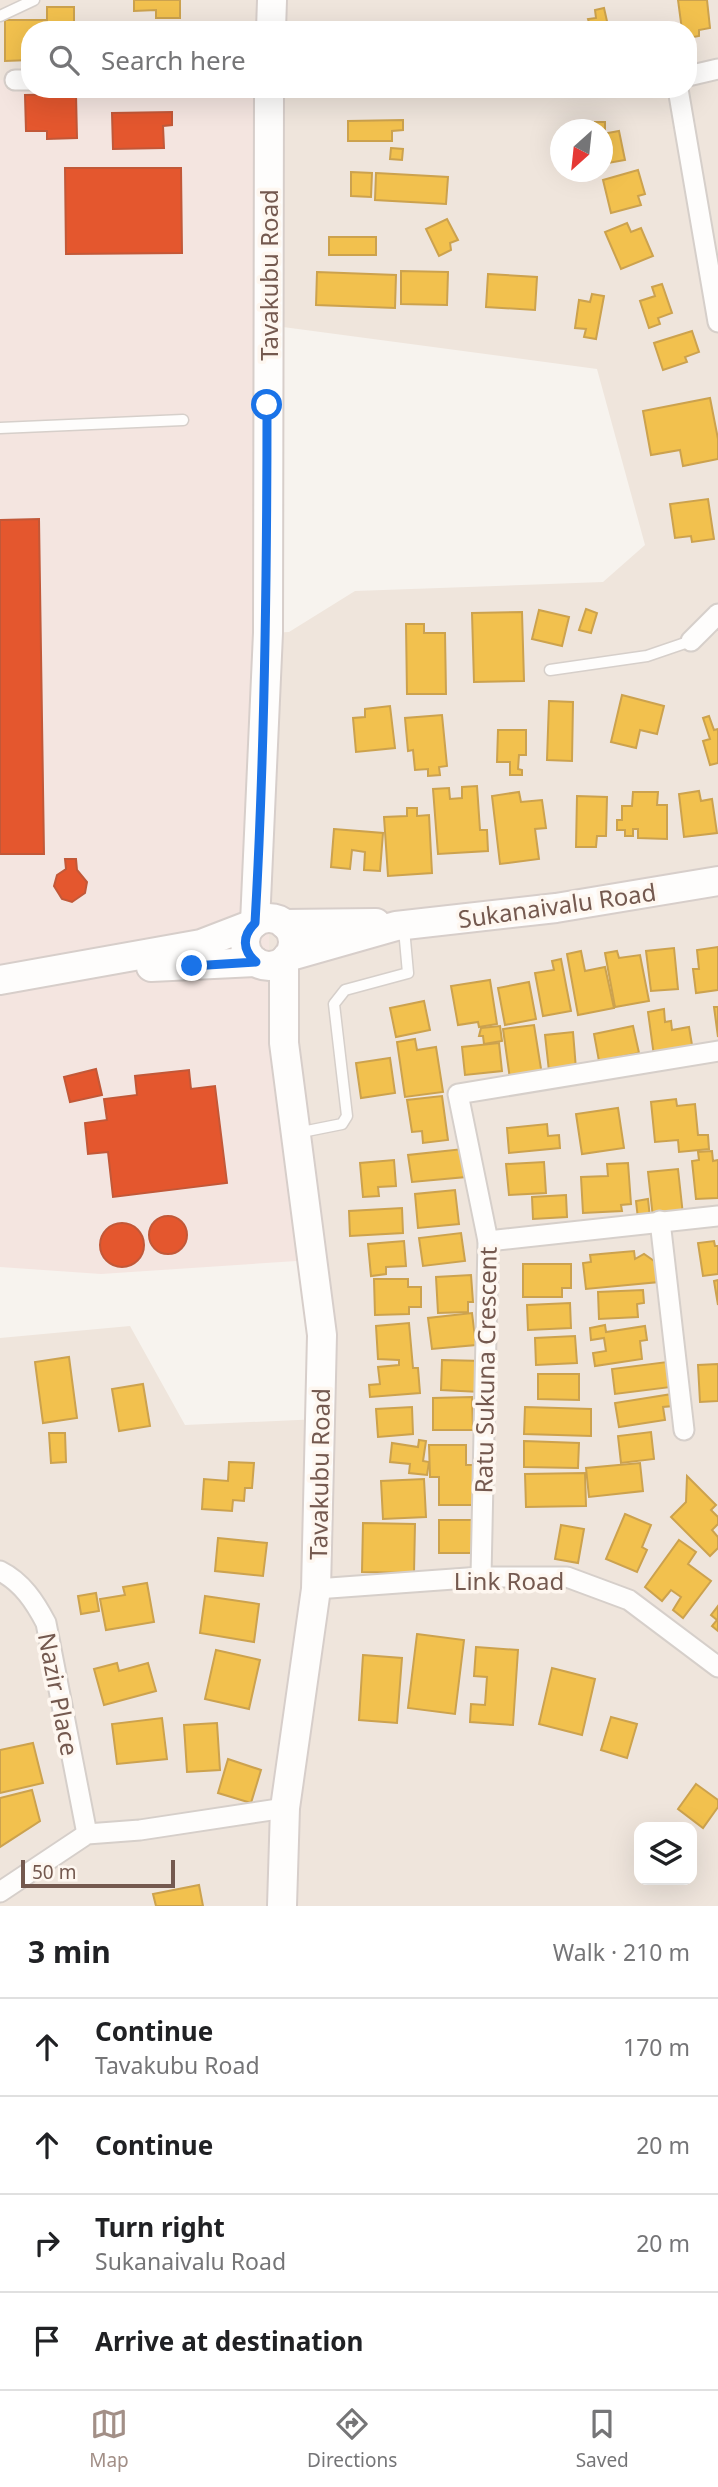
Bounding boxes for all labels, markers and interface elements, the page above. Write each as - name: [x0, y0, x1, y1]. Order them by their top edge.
- search box: [21, 21, 697, 98]
- icon: search: [45, 41, 83, 79]
- text: Search here: [101, 42, 246, 78]
- north arrow: [550, 119, 613, 182]
- street label: Tavakubu Road: [252, 189, 285, 361]
- route start: [251, 389, 282, 420]
- street label: Sukanaivalu Road: [456, 875, 658, 935]
- route end: [176, 950, 207, 981]
- street label: Ratu Sukuna Crescent: [466, 1246, 504, 1494]
- street label: Tavakubu Road: [301, 1388, 337, 1560]
- street label: Link Road: [454, 1564, 564, 1597]
- street label: Nazir Place: [31, 1630, 87, 1758]
- map controls: [634, 1822, 697, 1885]
- button: layers: [634, 1822, 697, 1885]
- scale bar: [21, 1857, 175, 1889]
- text: 50 m: [32, 1859, 76, 1885]
- text: 3 min: [28, 1931, 111, 1972]
- text: Walk · 210 m: [553, 1936, 690, 1968]
- text: Continue: [95, 2013, 213, 2049]
- icon: ahead: [28, 2028, 66, 2066]
- text: 170 m: [623, 2031, 690, 2063]
- text: Tavakubu Road: [95, 2049, 260, 2081]
- icon: ahead: [28, 2126, 66, 2164]
- text: Continue: [95, 2127, 213, 2163]
- text: 20 m: [636, 2129, 690, 2161]
- text: Turn right: [95, 2209, 225, 2245]
- icon: right: [28, 2224, 66, 2262]
- text: 20 m: [636, 2227, 690, 2259]
- text: Sukanaivalu Road: [95, 2245, 286, 2277]
- icon: arrive: [28, 2322, 66, 2360]
- text: Arrive at destination: [95, 2323, 364, 2359]
- tab: Map: [89, 2405, 129, 2473]
- tab: Directions: [307, 2405, 397, 2473]
- tab: Saved: [576, 2405, 629, 2473]

